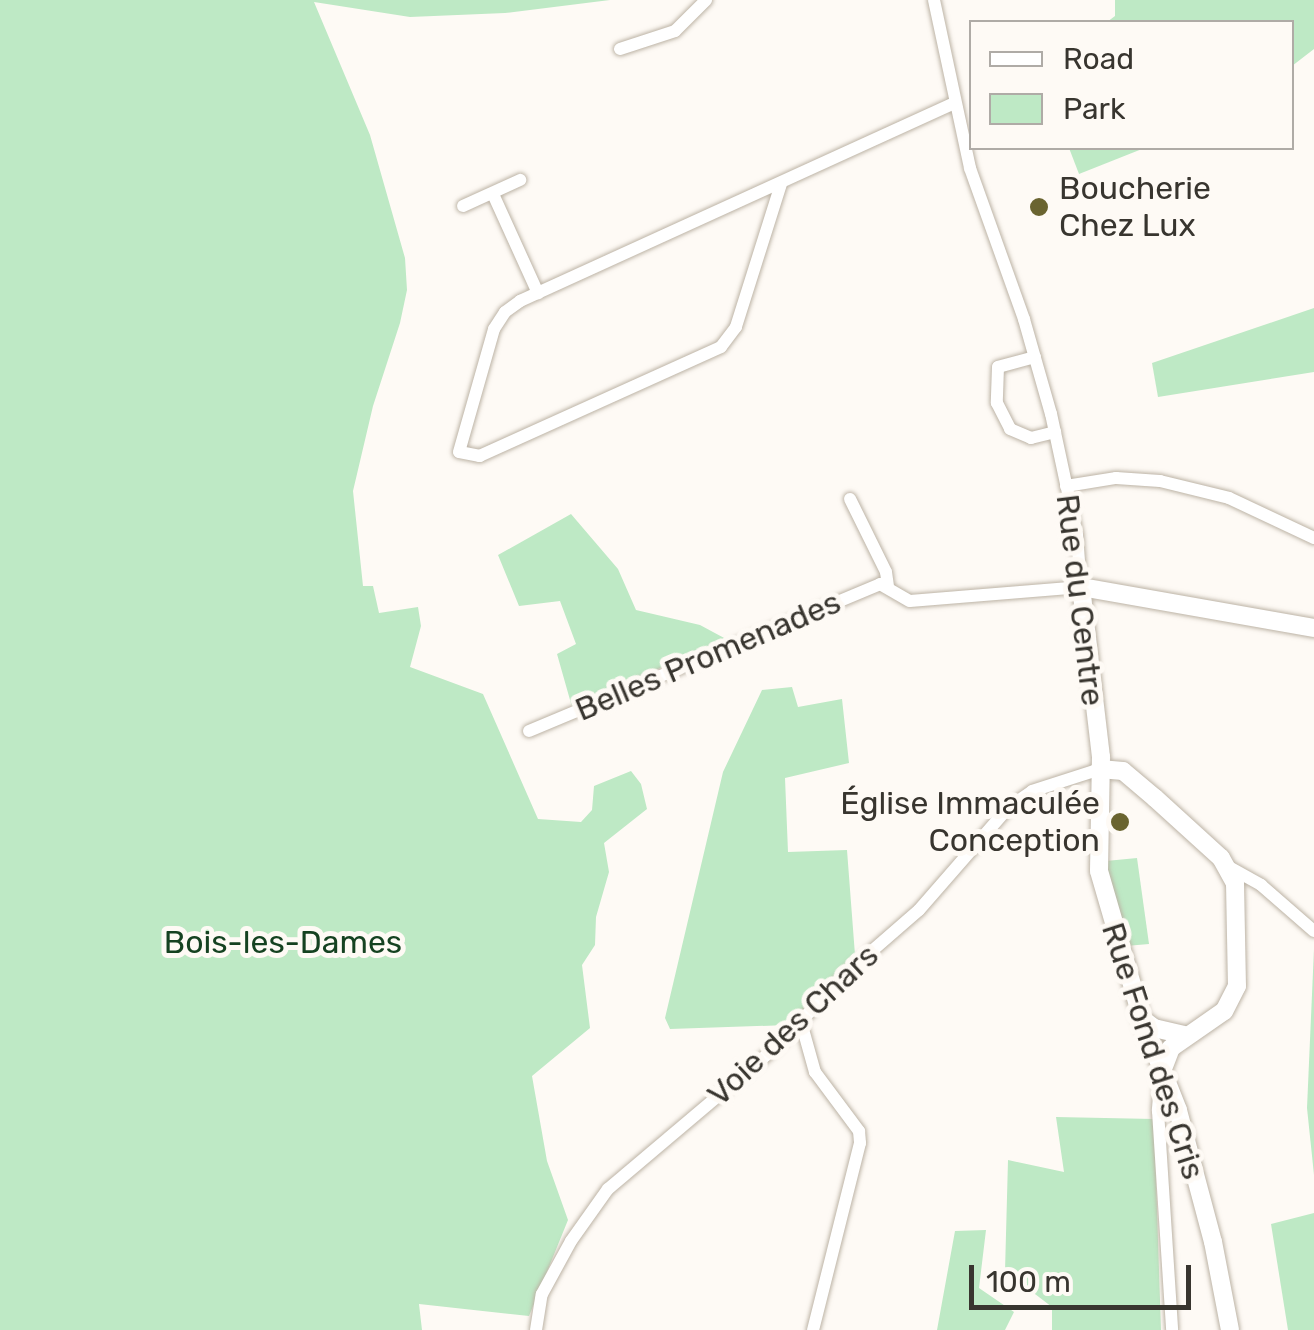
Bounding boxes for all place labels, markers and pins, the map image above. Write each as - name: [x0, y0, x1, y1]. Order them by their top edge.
- place label: Boucherie Chez Lux: [1059, 170, 1211, 245]
- marker: Boucherie Chez Lux: [1028, 196, 1050, 218]
- place label: Église Immaculée Conception: [840, 785, 1100, 860]
- marker: Église Immaculée Conception: [1109, 811, 1131, 833]

